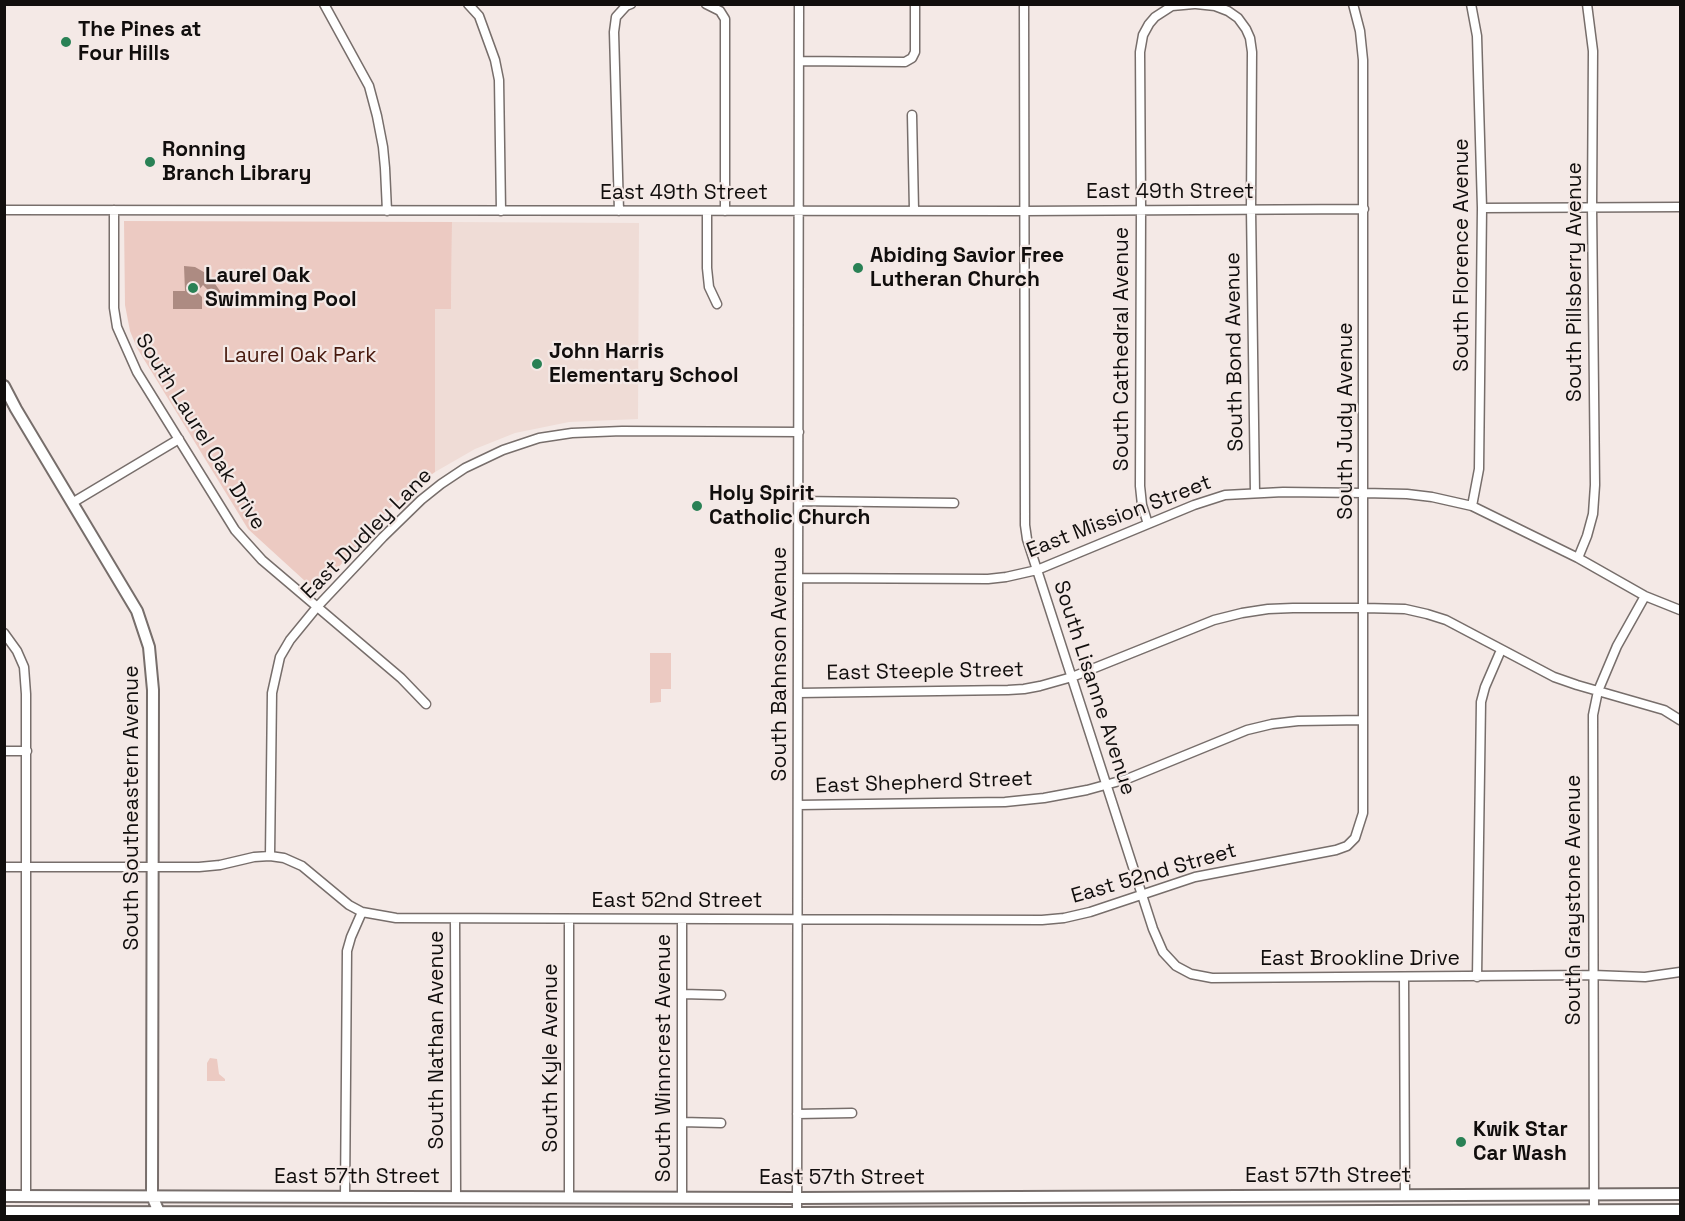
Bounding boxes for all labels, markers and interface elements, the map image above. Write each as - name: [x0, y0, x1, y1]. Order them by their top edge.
- place label: The Pines at Four Hills: [78, 17, 201, 67]
- marker: The Pines at Four Hills: [59, 35, 73, 49]
- place label: Ronning Branch Library: [162, 137, 311, 187]
- street label: South Florence Avenue: [1449, 138, 1475, 372]
- marker: Ronning Branch Library: [143, 155, 157, 169]
- street label: South Pillsberry Avenue: [1562, 162, 1588, 402]
- street label: East 49th Street: [1086, 179, 1254, 205]
- street label: East 49th Street: [600, 180, 768, 206]
- street label: South Cathedral Avenue: [1109, 227, 1135, 471]
- place label: Abiding Savior Free Lutheran Church: [870, 243, 1064, 293]
- street label: South Bond Avenue: [1221, 252, 1249, 452]
- marker: Abiding Savior Free Lutheran Church: [851, 261, 865, 275]
- place label: Laurel Oak Swimming Pool: [205, 263, 357, 313]
- marker: Laurel Oak Swimming Pool: [186, 281, 200, 295]
- street label: South Judy Avenue: [1333, 322, 1359, 520]
- street label: South Laurel Oak Drive: [129, 329, 271, 535]
- place label: John Harris Elementary School: [549, 339, 739, 389]
- park label: Laurel Oak Park: [223, 343, 377, 369]
- marker: John Harris Elementary School: [530, 357, 544, 371]
- street label: East Dudley Lane: [296, 463, 438, 605]
- street label: East Mission Street: [1023, 470, 1215, 564]
- place label: Holy Spirit Catholic Church: [709, 481, 870, 531]
- marker: Holy Spirit Catholic Church: [690, 499, 704, 513]
- street label: South Bahnson Avenue: [767, 547, 793, 781]
- street label: South Lisanne Avenue: [1047, 578, 1141, 798]
- street label: East Steeple Street: [826, 658, 1024, 686]
- street label: South Southeastern Avenue: [119, 665, 145, 951]
- street label: East Shepherd Street: [815, 767, 1033, 799]
- street label: South Graystone Avenue: [1561, 775, 1587, 1025]
- street label: East 52nd Street: [1068, 838, 1240, 910]
- street label: East 52nd Street: [592, 888, 762, 914]
- street label: South Nathan Avenue: [424, 930, 450, 1150]
- street label: South Winncrest Avenue: [651, 934, 677, 1182]
- street label: East Brookline Drive: [1260, 946, 1460, 972]
- street label: South Kyle Avenue: [538, 963, 564, 1153]
- place label: Kwik Star Car Wash: [1473, 1117, 1568, 1167]
- marker: Kwik Star Car Wash: [1454, 1135, 1468, 1149]
- street label: East 57th Street: [1245, 1163, 1411, 1189]
- street label: East 57th Street: [274, 1164, 440, 1190]
- street label: East 57th Street: [759, 1165, 925, 1191]

